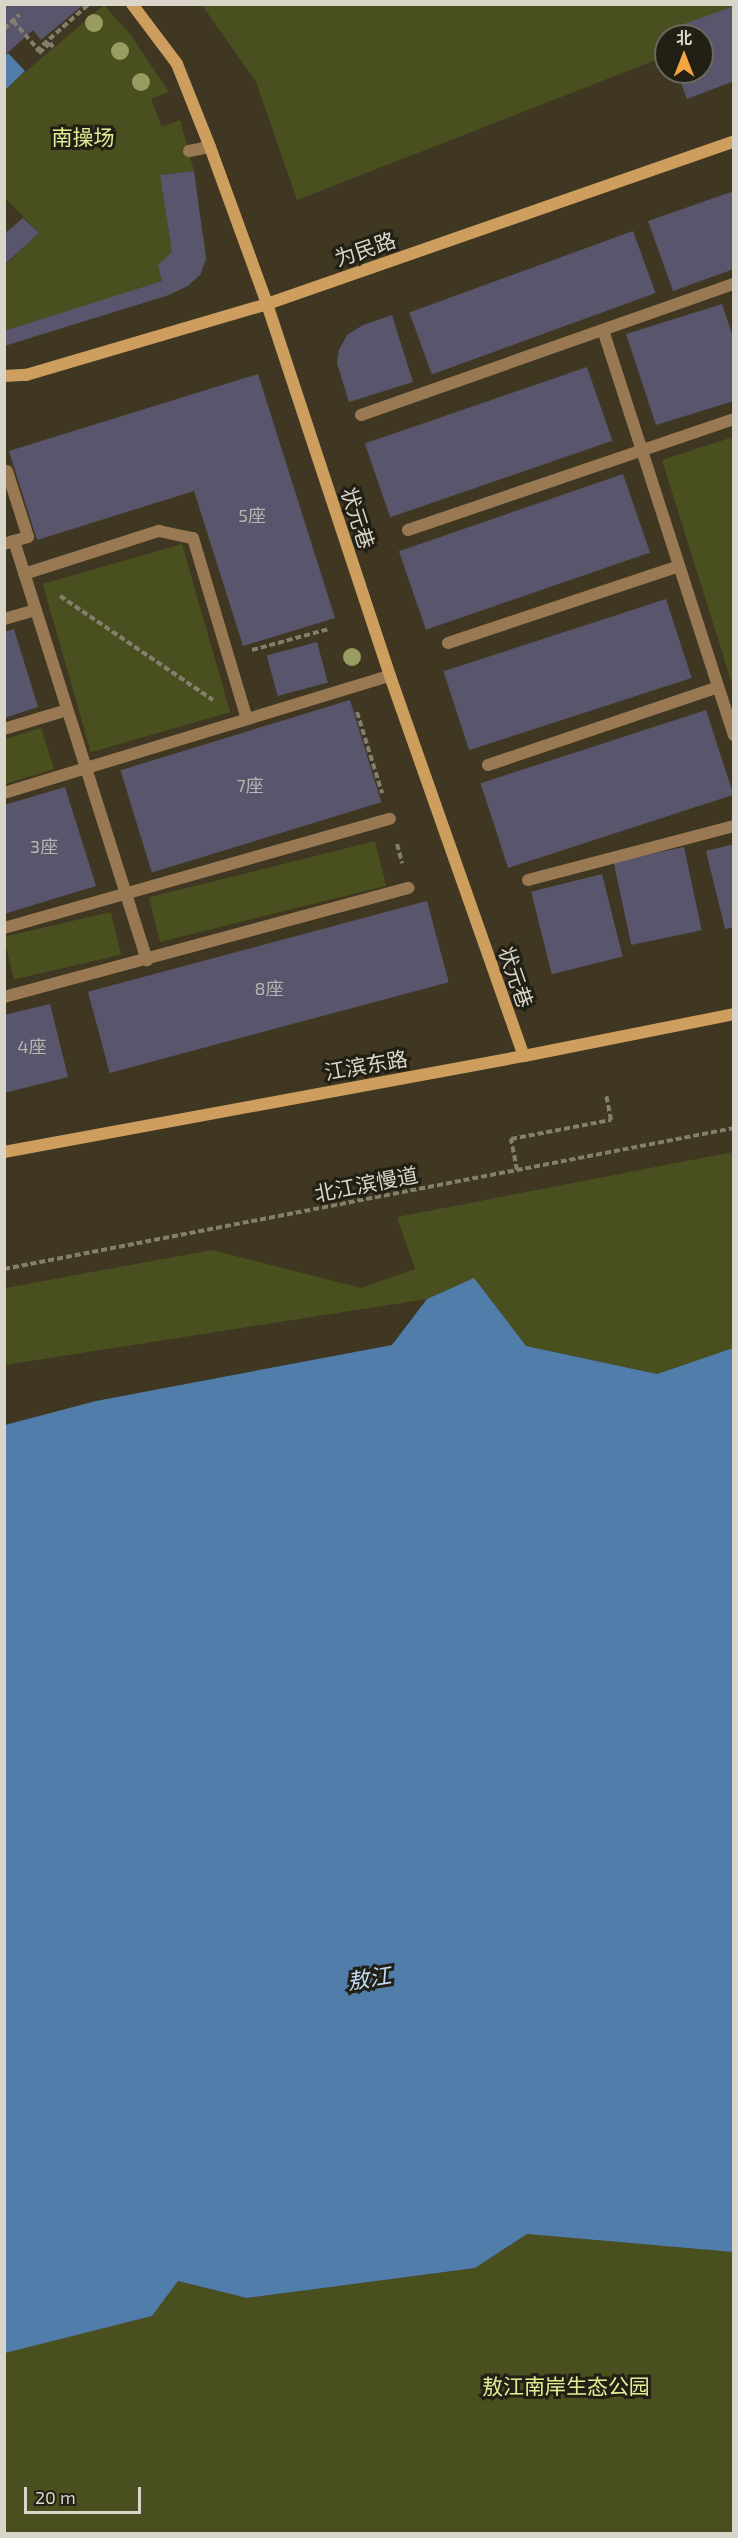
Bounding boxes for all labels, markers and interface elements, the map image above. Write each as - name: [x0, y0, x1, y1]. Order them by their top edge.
- north arrow: [654, 24, 714, 84]
- text: 北: [676, 28, 692, 47]
- park label: 南操场: [52, 124, 114, 150]
- street label: 为民路: [331, 227, 399, 271]
- street label: 状元巷: [336, 484, 380, 552]
- house number: 5座: [238, 504, 266, 526]
- house number: 7座: [236, 774, 264, 796]
- house number: 3座: [30, 835, 58, 857]
- street label: 状元巷: [494, 943, 538, 1011]
- house number: 8座: [255, 977, 283, 999]
- house number: 4座: [17, 1035, 47, 1057]
- street label: 江滨东路: [322, 1045, 410, 1085]
- street label: 北江滨慢道: [312, 1162, 420, 1206]
- water label: 敖江: [345, 1962, 393, 1994]
- park label: 敖江南岸生态公园: [482, 2373, 650, 2399]
- scale bar: [27, 2475, 144, 2513]
- text: 20 m: [35, 2486, 76, 2508]

